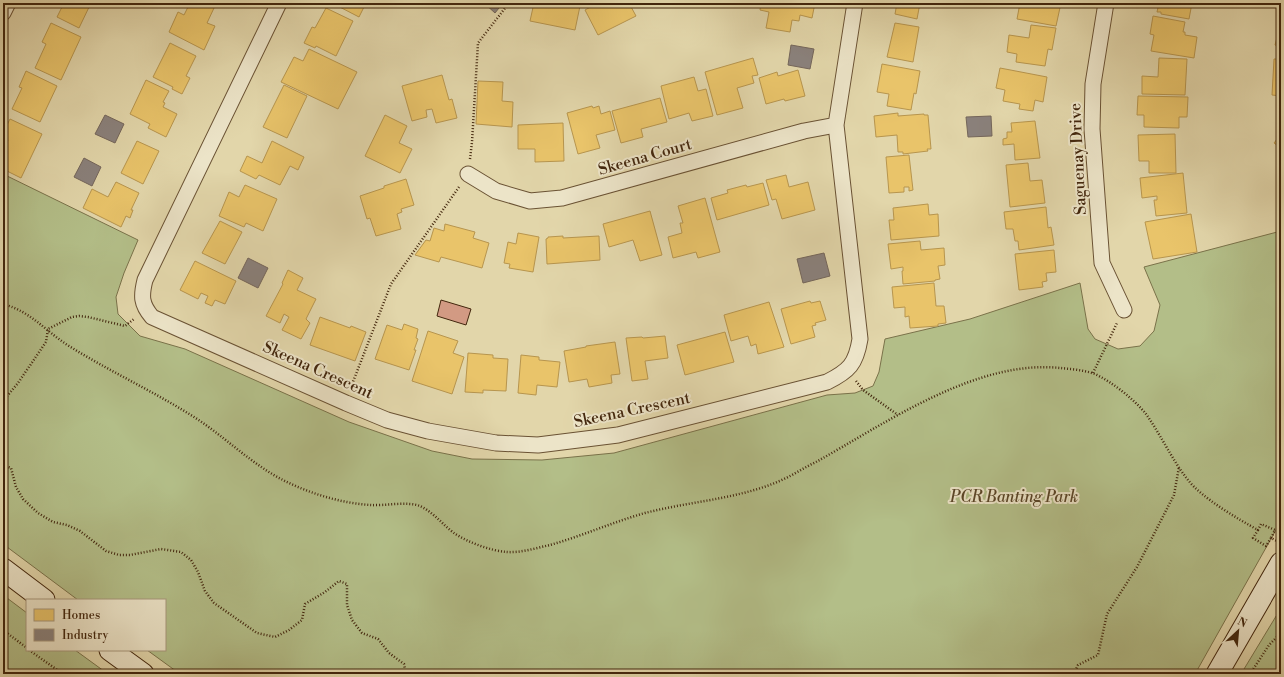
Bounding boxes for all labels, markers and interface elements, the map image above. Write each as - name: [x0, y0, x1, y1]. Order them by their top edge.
- street label: Saguenay Drive: [1065, 103, 1091, 215]
- street label: Skeena Court: [596, 134, 695, 180]
- street label: Skeena Crescent: [260, 337, 377, 403]
- street label: Skeena Crescent: [572, 388, 692, 432]
- park label: PCR Banting Park: [949, 487, 1078, 507]
- legend: [26, 599, 166, 651]
- text: Homes: [62, 608, 100, 623]
- north arrow: [1218, 611, 1258, 651]
- text: N: [1235, 615, 1249, 631]
- text: Industry: [62, 628, 109, 643]

